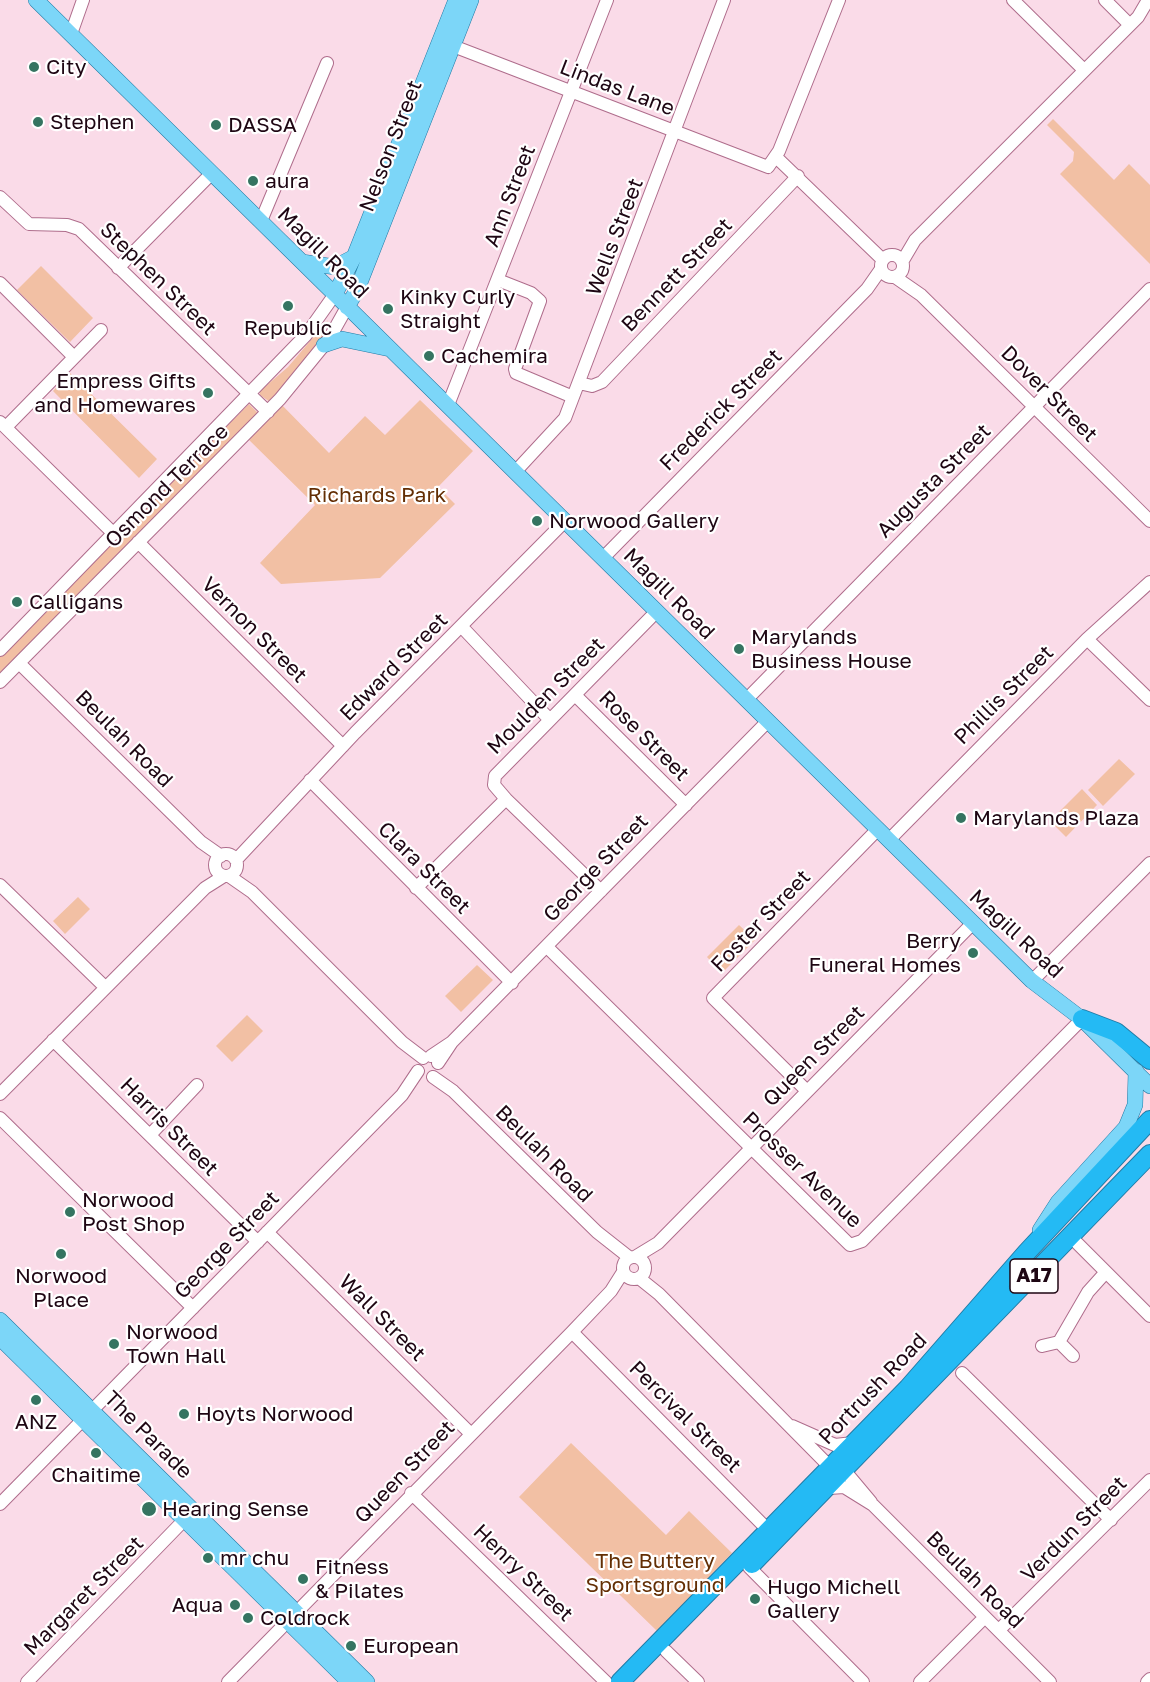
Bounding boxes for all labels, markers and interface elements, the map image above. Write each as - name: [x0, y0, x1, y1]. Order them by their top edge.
- place label: City: [46, 54, 86, 80]
- street label: Lindas Lane: [556, 55, 678, 121]
- marker: City: [27, 60, 41, 74]
- street label: Nelson Street: [354, 77, 428, 215]
- place label: Stephen: [50, 109, 135, 135]
- place label: DASSA: [228, 112, 297, 138]
- marker: Stephen: [31, 115, 45, 129]
- marker: DASSA: [209, 118, 223, 132]
- street label: Ann Street: [479, 141, 541, 251]
- place label: aura: [265, 168, 309, 194]
- marker: aura: [246, 174, 260, 188]
- street label: Wells Street: [581, 175, 649, 299]
- street label: Magill Road: [272, 202, 374, 304]
- street label: Bennett Street: [616, 213, 738, 337]
- street label: Stephen Street: [95, 217, 221, 341]
- place label: Kinky Curly Straight: [400, 284, 515, 334]
- marker: Republic: [281, 299, 295, 313]
- marker: Kinky Curly Straight: [381, 302, 395, 316]
- place label: Republic: [244, 315, 332, 341]
- street label: Dover Street: [996, 341, 1102, 447]
- place label: Cachemira: [441, 343, 548, 369]
- street label: Frederick Street: [655, 344, 787, 476]
- marker: Cachemira: [422, 349, 436, 363]
- place label: Empress Gifts and Homewares: [34, 368, 196, 418]
- marker: Empress Gifts and Homewares: [201, 386, 215, 400]
- street label: Osmond Terrace: [100, 419, 234, 553]
- street label: Augusta Street: [872, 419, 996, 543]
- park label: Richards Park: [308, 482, 446, 508]
- place label: Norwood Gallery: [549, 508, 719, 534]
- marker: Norwood Gallery: [530, 514, 544, 528]
- street label: Magill Road: [618, 543, 720, 645]
- street label: Vernon Street: [196, 572, 312, 688]
- place label: Calligans: [29, 589, 123, 615]
- marker: Calligans: [10, 595, 24, 609]
- street label: Edward Street: [335, 608, 453, 726]
- place label: Marylands Business House: [751, 624, 912, 674]
- street label: Moulden Street: [482, 632, 610, 760]
- street label: Phillis Street: [949, 640, 1059, 750]
- marker: Marylands Business House: [732, 642, 746, 656]
- street label: Beulah Road: [70, 685, 178, 793]
- street label: Rose Street: [594, 686, 694, 786]
- place label: Marylands Plaza: [973, 805, 1139, 831]
- street label: George Street: [538, 809, 654, 927]
- marker: Marylands Plaza: [954, 811, 968, 825]
- street label: Clara Street: [373, 817, 475, 919]
- street label: Foster Street: [706, 865, 816, 977]
- street label: Magill Road: [964, 884, 1068, 984]
- place label: Berry Funeral Homes: [808, 928, 961, 978]
- marker: Berry Funeral Homes: [966, 946, 980, 960]
- street label: Queen Street: [758, 1000, 870, 1112]
- street label: Harris Street: [115, 1073, 223, 1181]
- street label: Beulah Road: [490, 1100, 598, 1208]
- street label: Prosser Avenue: [737, 1107, 867, 1233]
- street label: George Street: [169, 1186, 285, 1304]
- place label: Norwood Post Shop: [82, 1187, 185, 1237]
- marker: Norwood Post Shop: [63, 1205, 77, 1219]
- marker: Norwood Place: [54, 1247, 68, 1261]
- road number: A17: [1010, 1259, 1058, 1293]
- place label: Norwood Place: [15, 1263, 107, 1313]
- street label: Wall Street: [333, 1269, 431, 1367]
- place label: Norwood Town Hall: [126, 1319, 226, 1369]
- street label: Portrush Road: [814, 1328, 932, 1450]
- marker: Norwood Town Hall: [107, 1337, 121, 1351]
- street label: Percival Street: [624, 1356, 746, 1478]
- street label: The Parade: [99, 1386, 197, 1484]
- marker: ANZ: [29, 1393, 43, 1407]
- place label: Hoyts Norwood: [196, 1401, 353, 1427]
- marker: Hoyts Norwood: [177, 1407, 191, 1421]
- place label: ANZ: [15, 1409, 57, 1435]
- street label: Queen Street: [350, 1415, 460, 1529]
- marker: Chaitime: [89, 1446, 103, 1460]
- place label: Chaitime: [51, 1462, 141, 1488]
- street label: Verdun Street: [1016, 1471, 1132, 1587]
- place label: Hearing Sense: [162, 1496, 309, 1522]
- marker: Hearing Sense: [140, 1500, 158, 1518]
- street label: Henry Street: [468, 1519, 578, 1627]
- street label: Beulah Road: [921, 1526, 1029, 1634]
- street label: Margaret Street: [19, 1531, 149, 1661]
- place label: mr chu: [220, 1545, 289, 1571]
- park label: The Buttery Sportsground: [585, 1548, 725, 1598]
- marker: mr chu: [201, 1551, 215, 1565]
- place label: Fitness & Pilates: [315, 1554, 404, 1604]
- marker: Fitness & Pilates: [296, 1572, 310, 1586]
- place label: Hugo Michell Gallery: [767, 1574, 900, 1624]
- place label: Aqua: [172, 1592, 223, 1618]
- marker: Hugo Michell Gallery: [748, 1592, 762, 1606]
- marker: Aqua: [228, 1598, 242, 1612]
- place label: Coldrock: [260, 1605, 350, 1631]
- marker: Coldrock: [241, 1611, 255, 1625]
- place label: European: [363, 1633, 459, 1659]
- marker: European: [344, 1639, 358, 1653]

